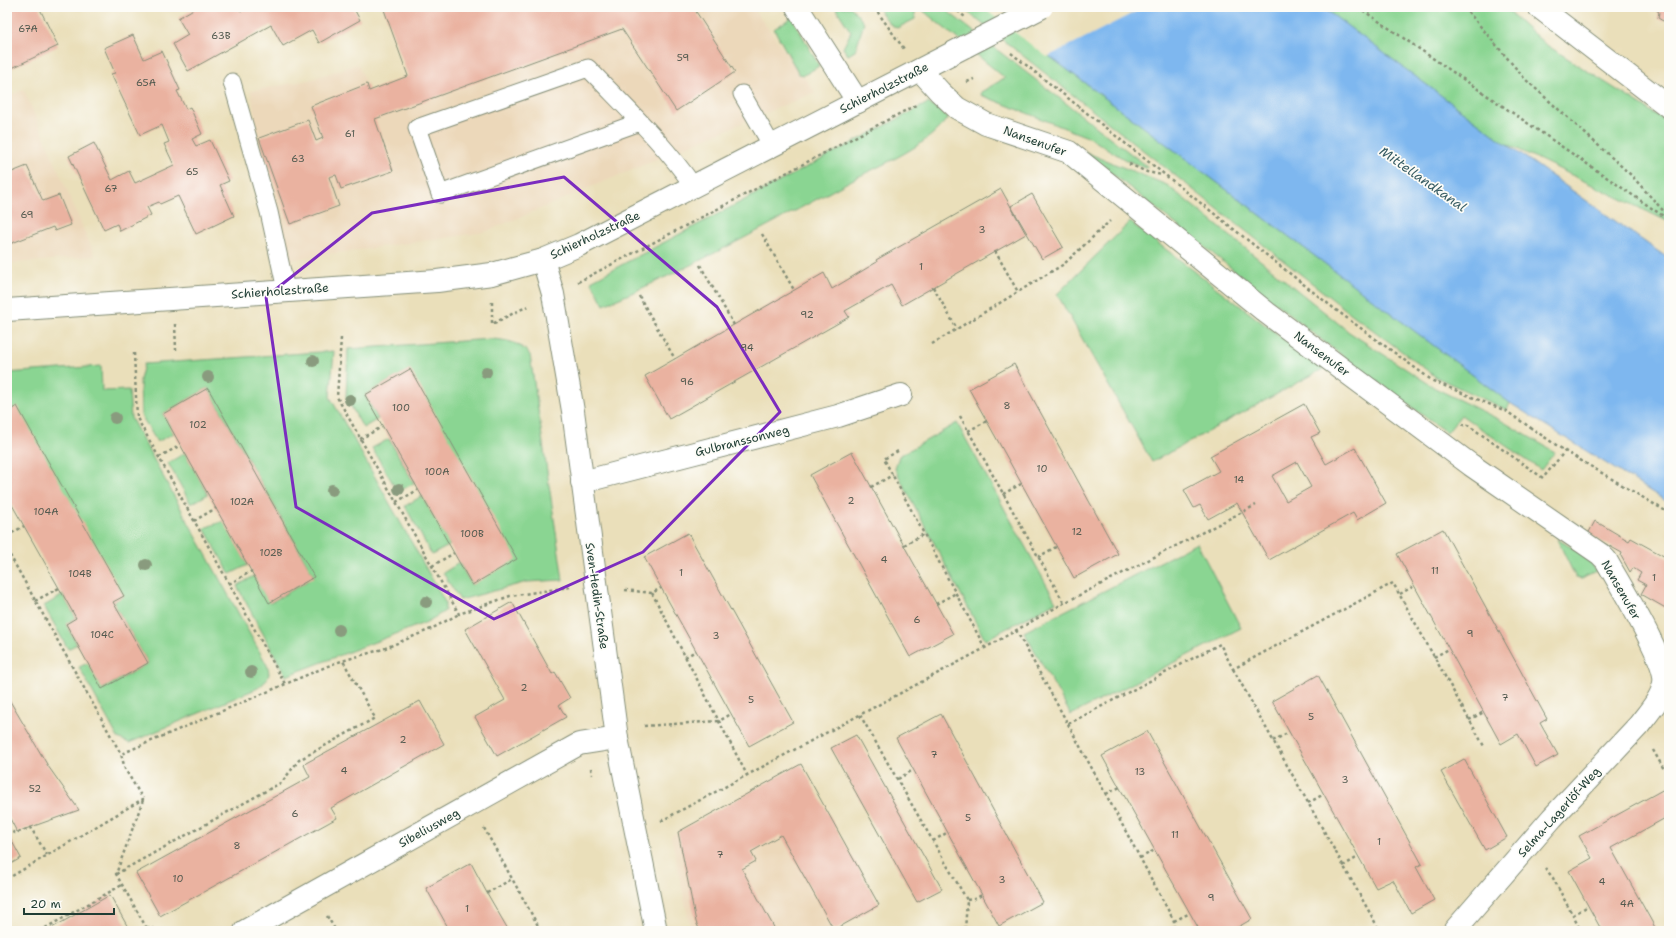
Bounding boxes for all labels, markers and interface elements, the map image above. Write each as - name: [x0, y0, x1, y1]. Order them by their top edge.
- house number: 67A: [18, 22, 38, 35]
- house number: 63B: [211, 29, 231, 42]
- house number: 59: [677, 51, 689, 64]
- street label: Schierholzstraße: [837, 59, 931, 117]
- house number: 65A: [136, 76, 156, 89]
- street label: Nansenufer: [1001, 122, 1069, 160]
- house number: 61: [345, 127, 355, 140]
- water label: Mittellandkanal: [1376, 143, 1470, 215]
- house number: 63: [291, 152, 305, 165]
- house number: 65: [186, 165, 198, 178]
- house number: 67: [105, 182, 117, 195]
- street label: Schierholzstraße: [547, 207, 643, 263]
- house number: 69: [20, 208, 34, 221]
- house number: 3: [979, 223, 986, 236]
- house number: 1: [919, 260, 923, 273]
- street label: Schierholzstraße: [231, 280, 329, 302]
- house number: 92: [800, 308, 814, 321]
- street label: Nansenufer: [1291, 328, 1354, 381]
- house number: 94: [740, 341, 754, 354]
- house number: 96: [680, 375, 694, 388]
- house number: 8: [1004, 399, 1011, 412]
- house number: 100: [392, 401, 410, 414]
- house number: 102: [189, 418, 207, 431]
- street label: Gulbranssonweg: [693, 422, 791, 460]
- house number: 10: [1037, 462, 1047, 475]
- house number: 100A: [424, 465, 450, 478]
- house number: 14: [1234, 473, 1244, 486]
- house number: 2: [848, 494, 855, 507]
- house number: 102A: [230, 495, 254, 508]
- house number: 104A: [34, 505, 58, 518]
- house number: 12: [1072, 525, 1082, 538]
- house number: 100B: [460, 527, 484, 540]
- street label: Sven-Hedin-Straße: [582, 542, 612, 651]
- house number: 102B: [260, 546, 283, 559]
- house number: 4: [881, 553, 888, 566]
- street label: Nansenufer: [1597, 557, 1645, 623]
- house number: 11: [1431, 564, 1439, 577]
- house number: 1: [679, 566, 683, 579]
- house number: 104B: [68, 567, 92, 580]
- house number: 1: [1652, 571, 1656, 584]
- house number: 6: [914, 613, 921, 626]
- house number: 9: [1467, 627, 1474, 640]
- house number: 104C: [90, 628, 114, 641]
- house number: 3: [713, 629, 720, 642]
- house number: 2: [521, 681, 528, 694]
- house number: 7: [1502, 691, 1509, 704]
- house number: 5: [748, 693, 754, 706]
- house number: 5: [1308, 710, 1314, 723]
- house number: 2: [400, 733, 407, 746]
- house number: 7: [931, 748, 938, 761]
- street label: Selma-Lagerlöf-Weg: [1514, 763, 1604, 861]
- house number: 4: [341, 764, 348, 777]
- house number: 13: [1135, 765, 1145, 778]
- house number: 3: [1342, 773, 1349, 786]
- house number: 52: [29, 782, 41, 795]
- street label: Sibeliusweg: [396, 805, 462, 851]
- house number: 6: [292, 807, 299, 820]
- house number: 5: [965, 811, 971, 824]
- house number: 11: [1171, 828, 1179, 841]
- house number: 1: [1377, 835, 1381, 848]
- house number: 8: [234, 839, 241, 852]
- house number: 7: [717, 848, 724, 861]
- house number: 10: [173, 872, 183, 885]
- house number: 3: [999, 873, 1006, 886]
- house number: 4: [1599, 875, 1606, 888]
- scale bar: [24, 890, 114, 916]
- house number: 9: [1208, 891, 1215, 904]
- text: 20 m: [30, 896, 61, 912]
- house number: 4A: [1620, 897, 1634, 910]
- house number: 1: [465, 902, 469, 915]

